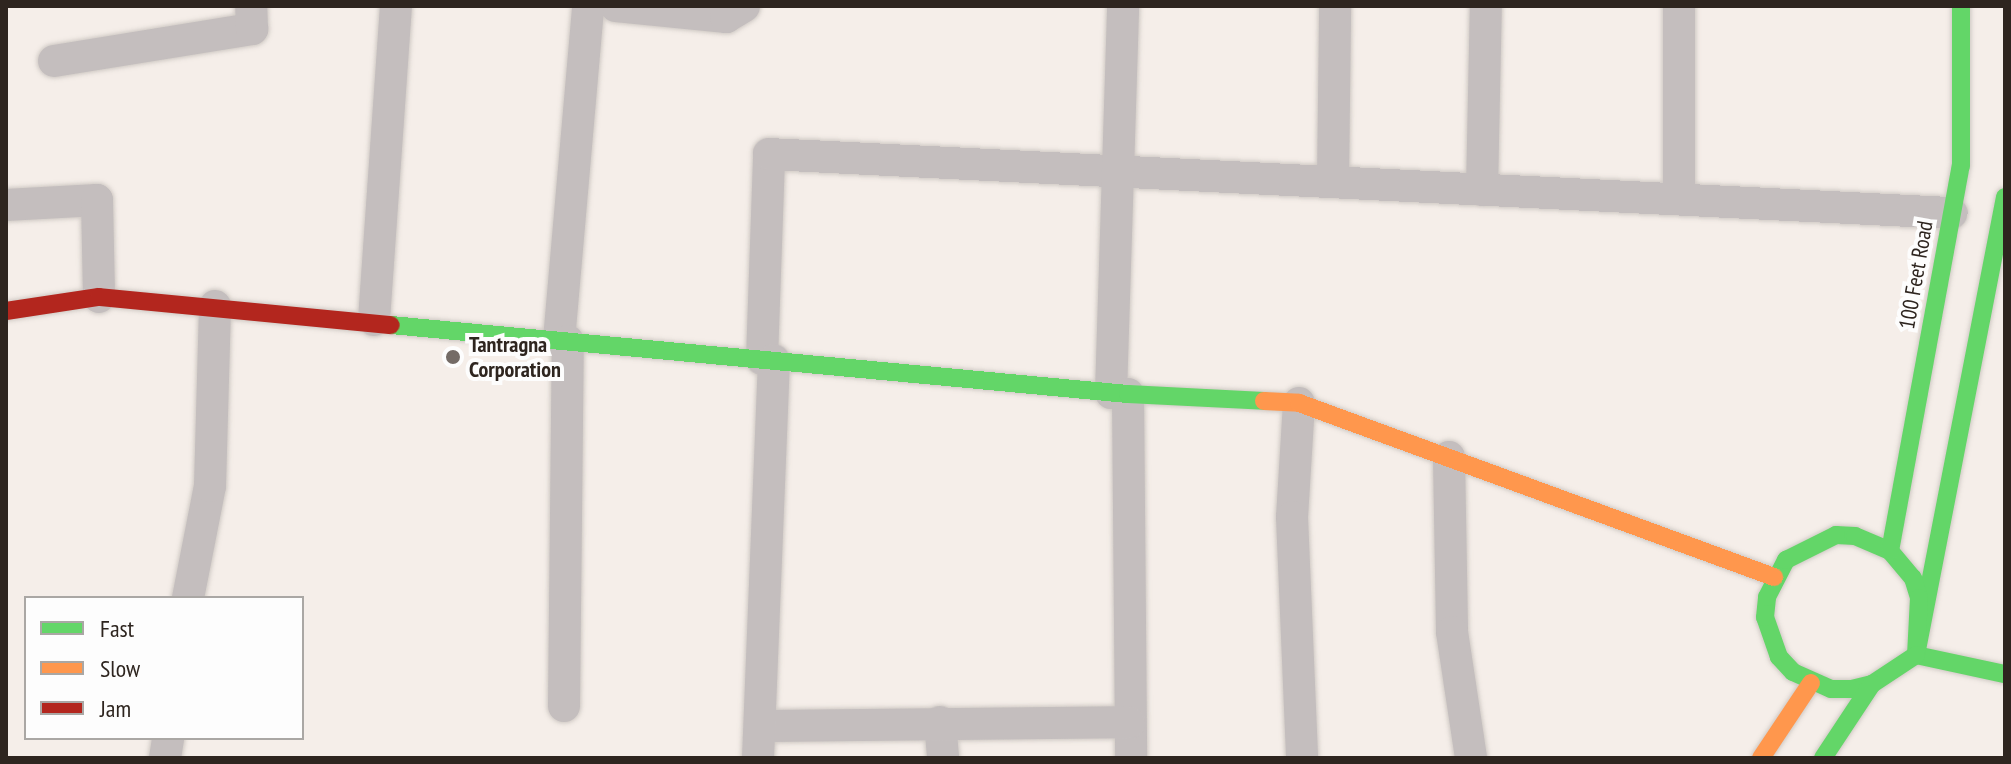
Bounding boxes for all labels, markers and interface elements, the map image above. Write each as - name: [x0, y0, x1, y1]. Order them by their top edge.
- street label: 100 Feet Road: [1893, 219, 1939, 331]
- place label: Tantragna Corporation: [469, 331, 561, 382]
- marker: Tantragna Corporation: [444, 348, 462, 366]
- legend: [24, 596, 304, 740]
- text: Fast: [100, 613, 134, 644]
- text: Slow: [100, 653, 140, 684]
- text: Jam: [100, 693, 131, 724]

